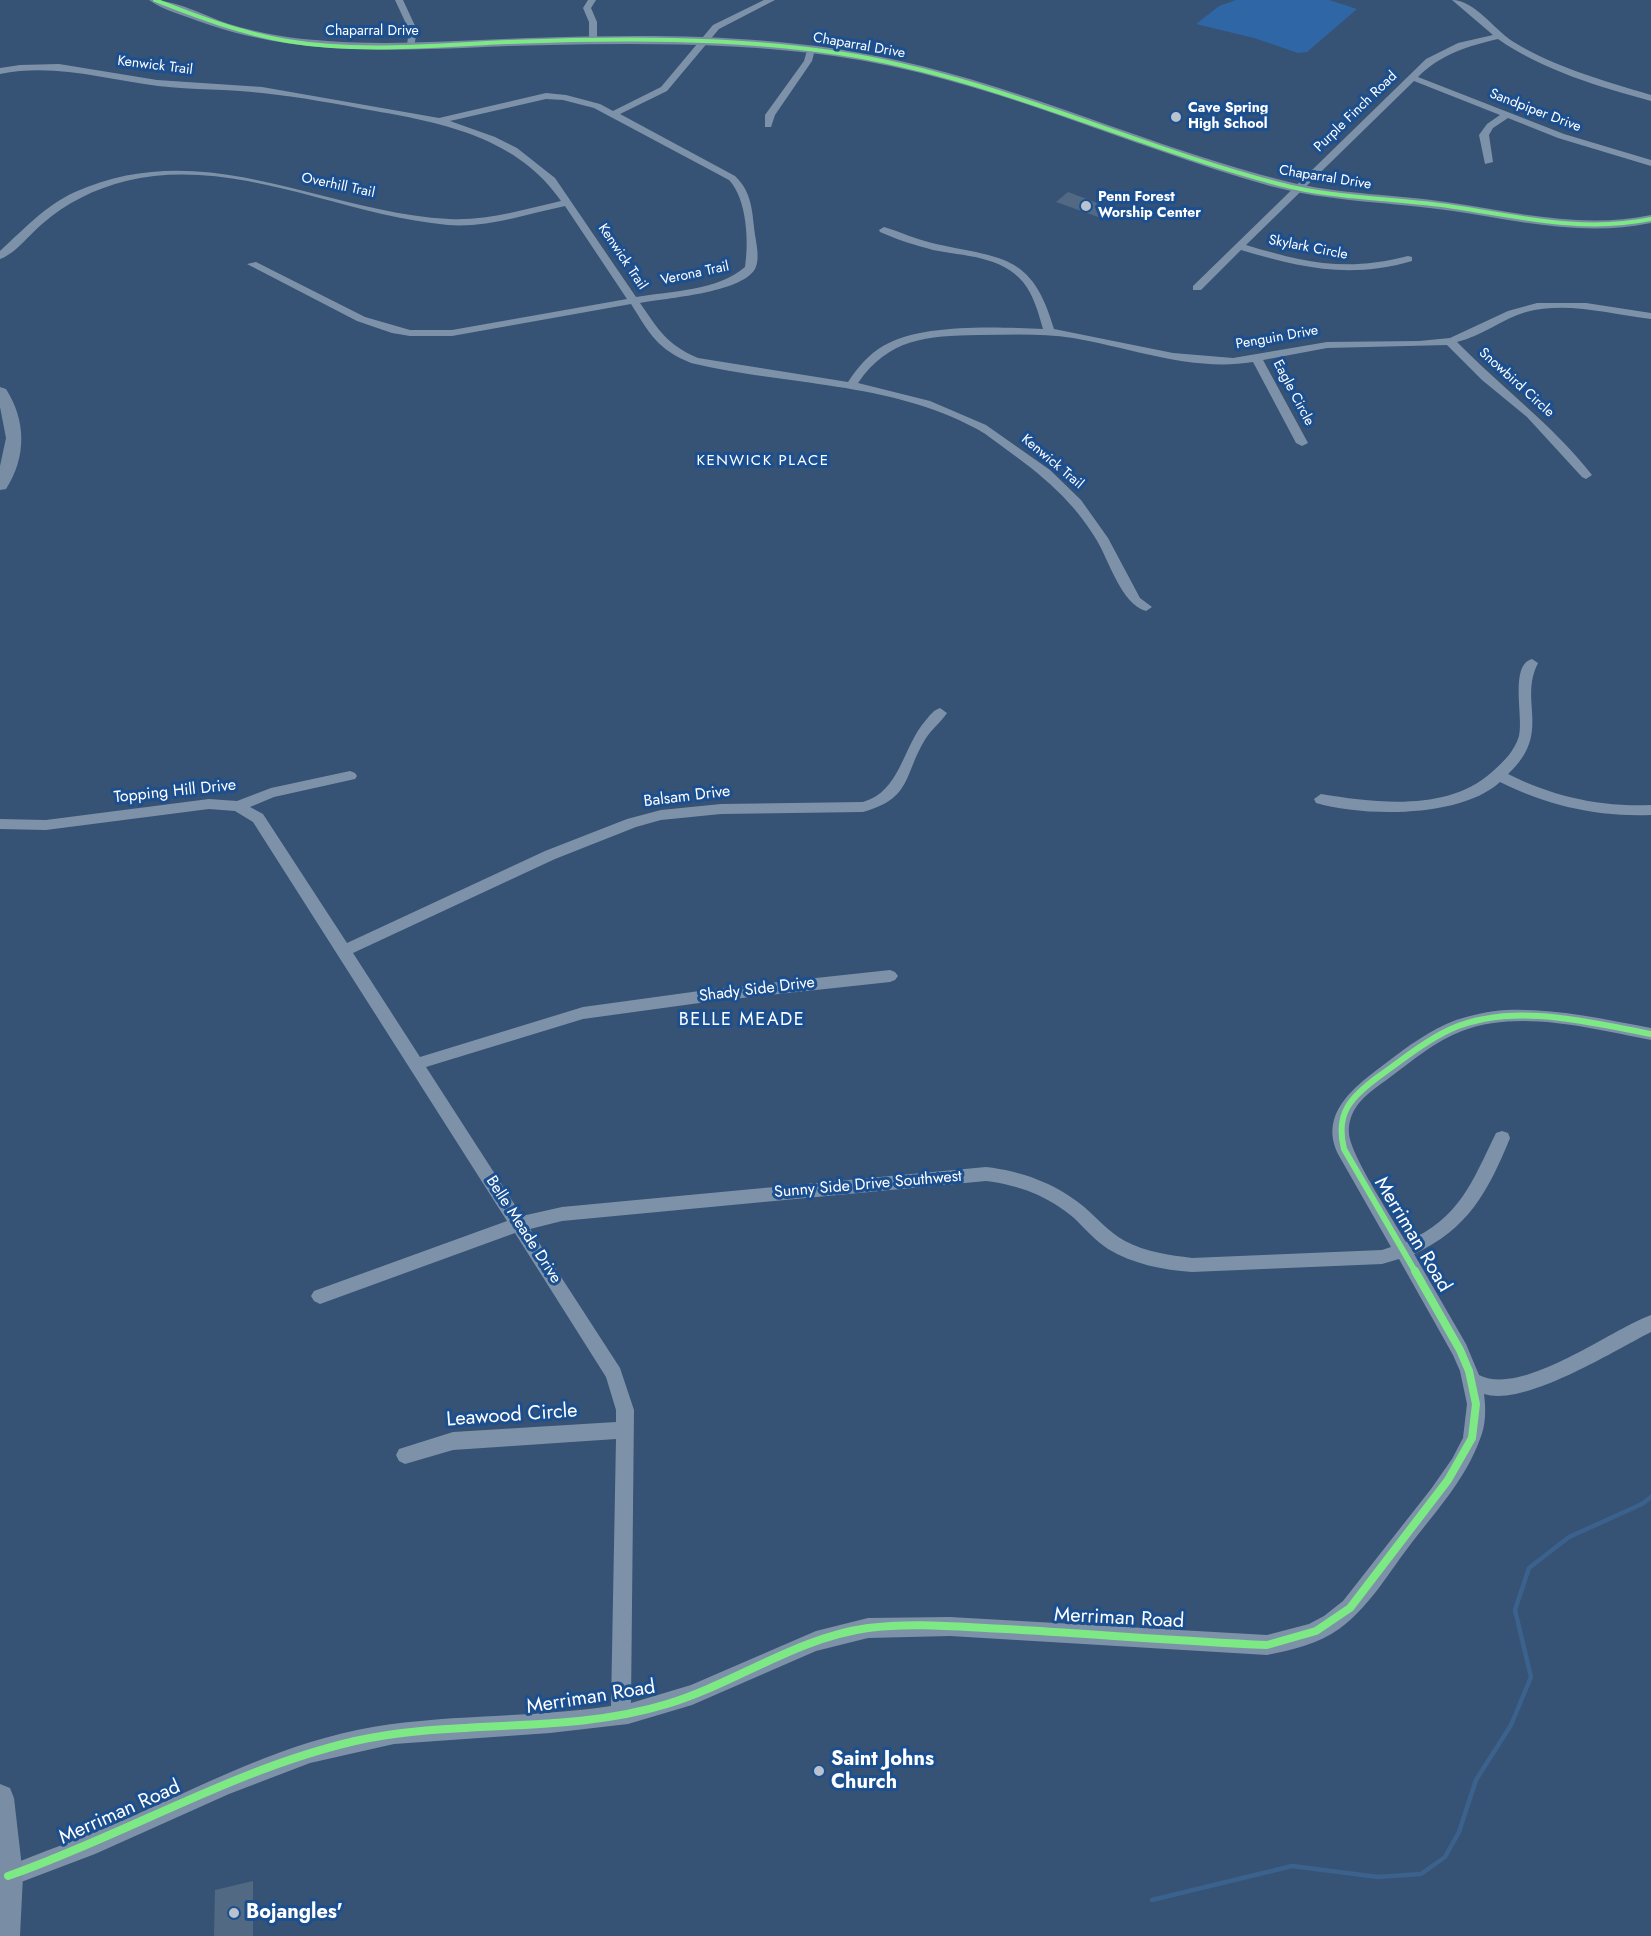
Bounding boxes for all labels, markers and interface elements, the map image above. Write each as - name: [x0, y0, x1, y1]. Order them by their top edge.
- street label: Chaparral Drive: [325, 24, 419, 40]
- street label: Chaparral Drive: [812, 30, 906, 62]
- street label: Kenwick Trail: [116, 53, 194, 79]
- street label: Purple Finch Road: [1311, 68, 1401, 156]
- street label: Sandpiper Drive: [1487, 86, 1583, 136]
- place label: Cave Spring High School: [1188, 101, 1268, 134]
- marker: Cave Spring High School: [1169, 110, 1183, 124]
- street label: Chaparral Drive: [1278, 162, 1372, 194]
- street label: Overhill Trail: [300, 170, 376, 202]
- place label: Penn Forest Worship Center: [1098, 190, 1201, 222]
- marker: Penn Forest Worship Center: [1079, 199, 1093, 213]
- street label: Kenwick Trail: [594, 221, 650, 293]
- street label: Skylark Circle: [1267, 232, 1349, 264]
- street label: Verona Trail: [659, 259, 731, 289]
- street label: Penguin Drive: [1234, 322, 1320, 354]
- street label: Snowbird Circle: [1475, 345, 1557, 421]
- street label: Eagle Circle: [1269, 357, 1317, 429]
- street label: Kenwick Trail: [1017, 431, 1087, 493]
- district label: KENWICK PLACE: [696, 452, 830, 470]
- street label: Topping Hill Drive: [113, 776, 237, 808]
- street label: Balsam Drive: [643, 782, 731, 812]
- street label: Shady Side Drive: [698, 973, 816, 1007]
- district label: BELLE MEADE: [679, 1010, 805, 1032]
- street label: Sunny Side Drive Southwest: [773, 1167, 963, 1203]
- street label: Belle Meade Drive: [481, 1173, 565, 1287]
- street label: Merriman Road: [1368, 1173, 1456, 1297]
- street label: Leawood Circle: [446, 1399, 578, 1433]
- street label: Merriman Road: [1053, 1604, 1185, 1634]
- street label: Merriman Road: [525, 1676, 657, 1720]
- place label: Saint Johns Church: [831, 1748, 934, 1795]
- marker: Saint Johns Church: [812, 1764, 826, 1778]
- street label: Merriman Road: [56, 1776, 184, 1850]
- place label: Bojangles': [246, 1901, 343, 1925]
- marker: Bojangles': [227, 1906, 241, 1920]

